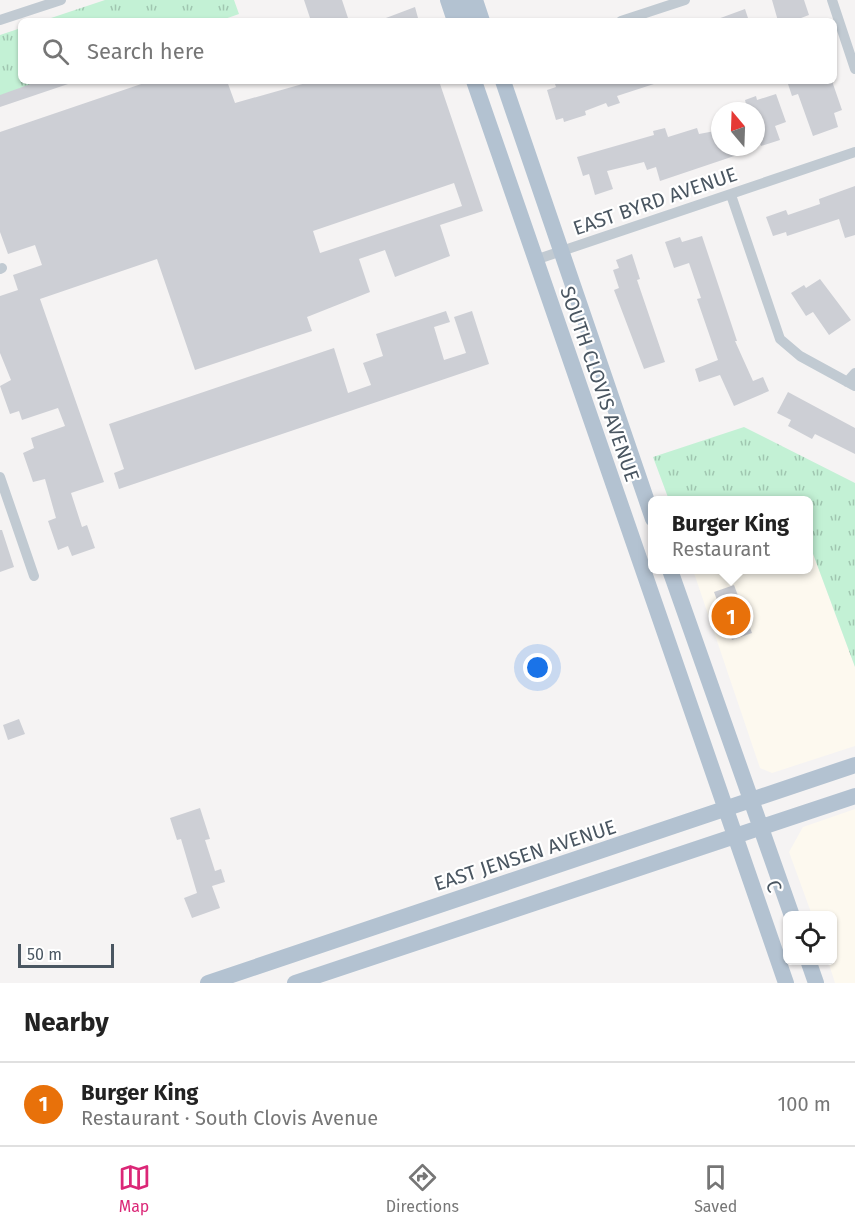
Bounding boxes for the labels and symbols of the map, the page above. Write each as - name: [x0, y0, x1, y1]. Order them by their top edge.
- north arrow: [711, 102, 765, 156]
- street label: EAST BYRD AVENUE: [570, 162, 740, 240]
- street label: SOUTH CLOVIS AVENUE: [555, 283, 645, 485]
- pin: 1: [712, 594, 750, 638]
- your location: [523, 653, 552, 682]
- street label: EAST JENSEN AVENUE: [431, 814, 619, 896]
- street label: C: [761, 877, 787, 895]
- scale bar: [18, 941, 114, 968]

